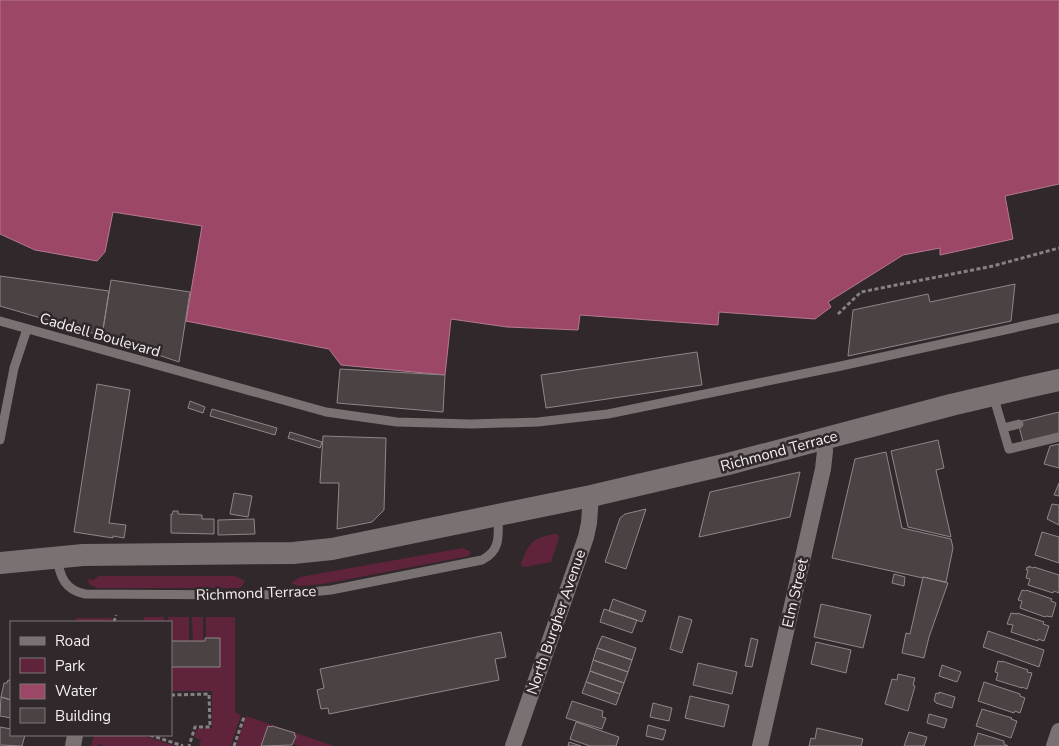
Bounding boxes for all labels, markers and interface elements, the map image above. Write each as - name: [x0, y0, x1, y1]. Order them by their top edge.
- street label: Caddell Boulevard: [37, 308, 163, 362]
- street label: Richmond Terrace: [718, 426, 840, 476]
- street label: North Burgher Avenue: [522, 547, 590, 697]
- street label: Elm Street: [777, 556, 813, 630]
- street label: Richmond Terrace: [195, 581, 317, 605]
- legend: [10, 621, 172, 736]
- text: Road: [55, 631, 90, 651]
- text: Park: [55, 656, 85, 676]
- text: Water: [55, 681, 98, 701]
- text: Building: [55, 706, 111, 726]

